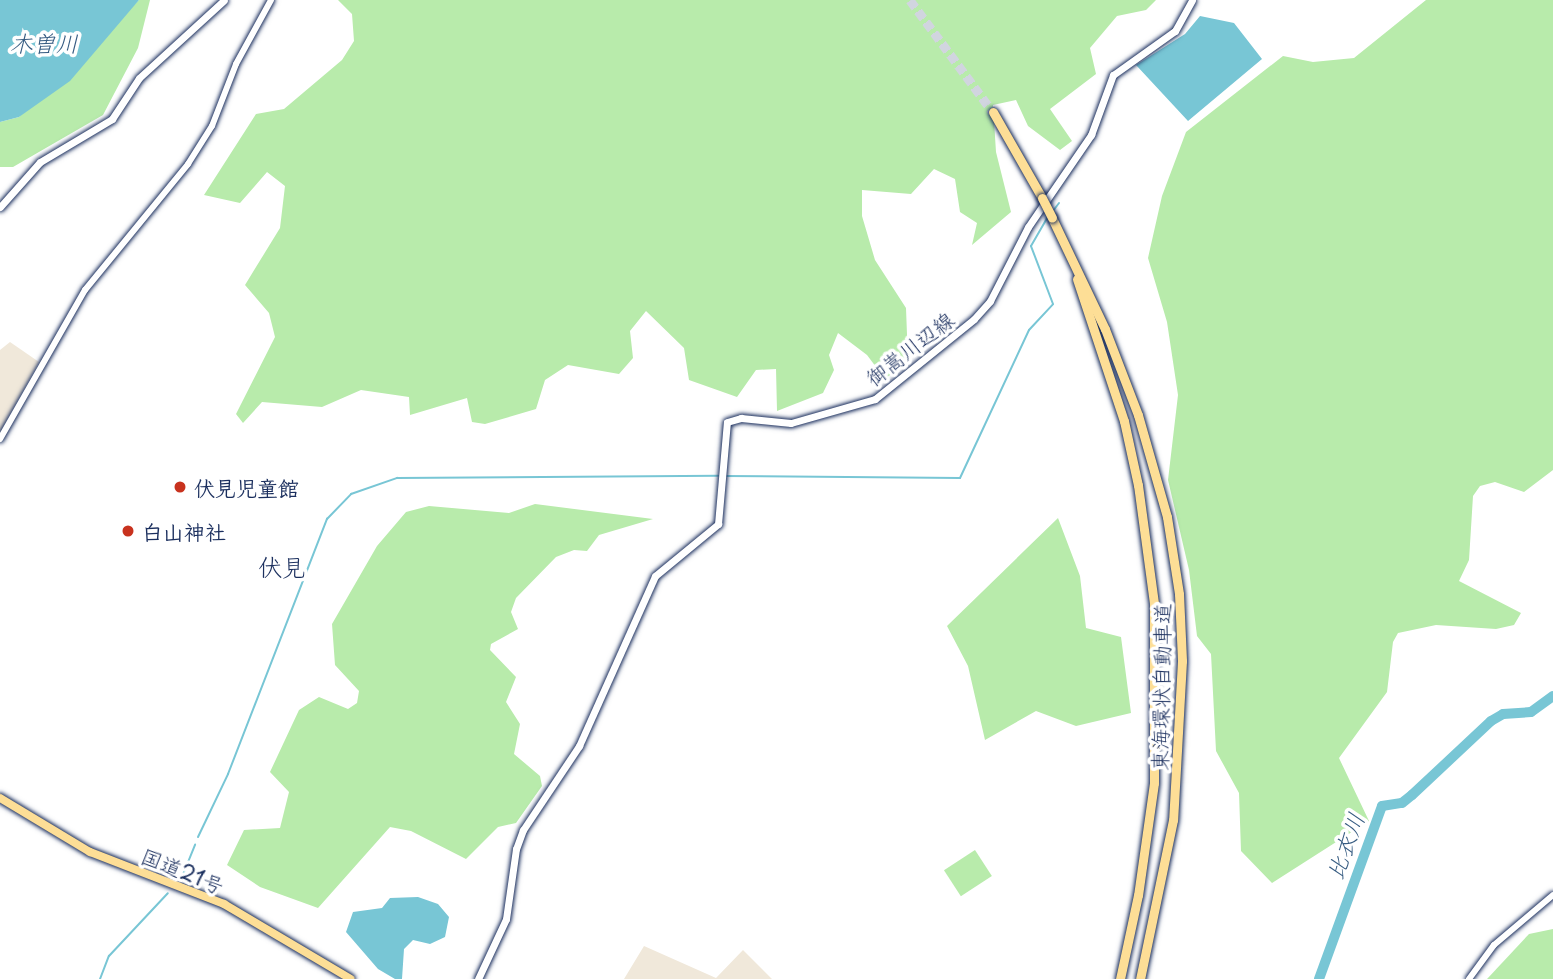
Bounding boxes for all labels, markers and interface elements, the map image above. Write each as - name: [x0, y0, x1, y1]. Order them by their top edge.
- water label: 木曽川: [10, 29, 78, 57]
- street label: 御嵩川辺線: [860, 306, 958, 390]
- place label: 伏見児童館: [194, 474, 299, 500]
- marker: 伏見児童館: [172, 479, 188, 495]
- place label: 白山神社: [142, 518, 226, 544]
- marker: 白山神社: [120, 523, 136, 539]
- district label: 伏見: [258, 553, 306, 581]
- street label: 東海環状自動車道: [1146, 603, 1174, 771]
- water label: 比衣川: [1320, 809, 1370, 883]
- street label: 国道21号: [138, 842, 228, 898]

